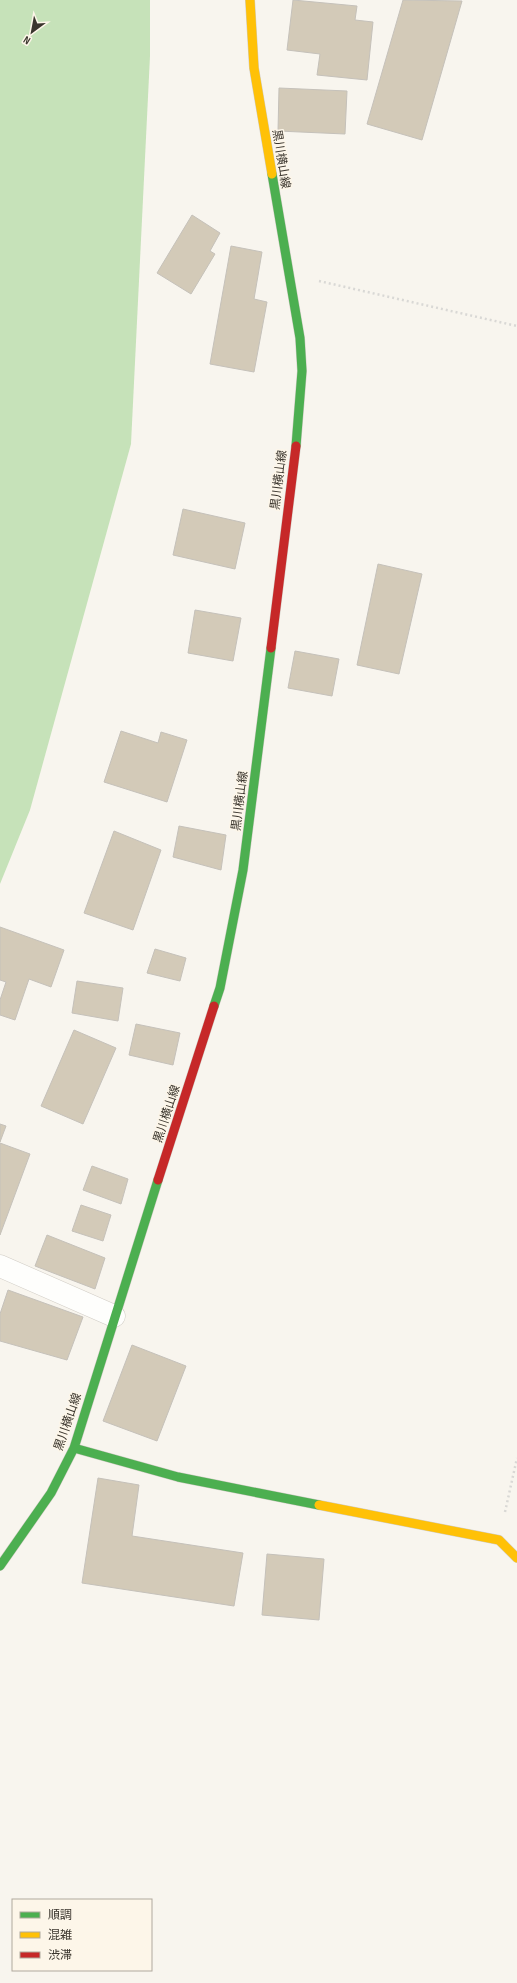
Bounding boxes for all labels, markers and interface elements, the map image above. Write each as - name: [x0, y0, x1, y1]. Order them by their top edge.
- north arrow: [12, 12, 52, 52]
- text: N: [21, 33, 33, 47]
- street label: 黒川横山線: [269, 128, 293, 190]
- street label: 黒川横山線: [268, 449, 290, 511]
- street label: 黒川横山線: [229, 770, 251, 832]
- street label: 黒川横山線: [151, 1083, 183, 1145]
- street label: 黒川横山線: [51, 1391, 85, 1453]
- legend: [12, 1899, 152, 1971]
- text: 順調: [48, 1908, 72, 1923]
- text: 混雑: [48, 1928, 72, 1943]
- text: 渋滞: [48, 1948, 72, 1963]

